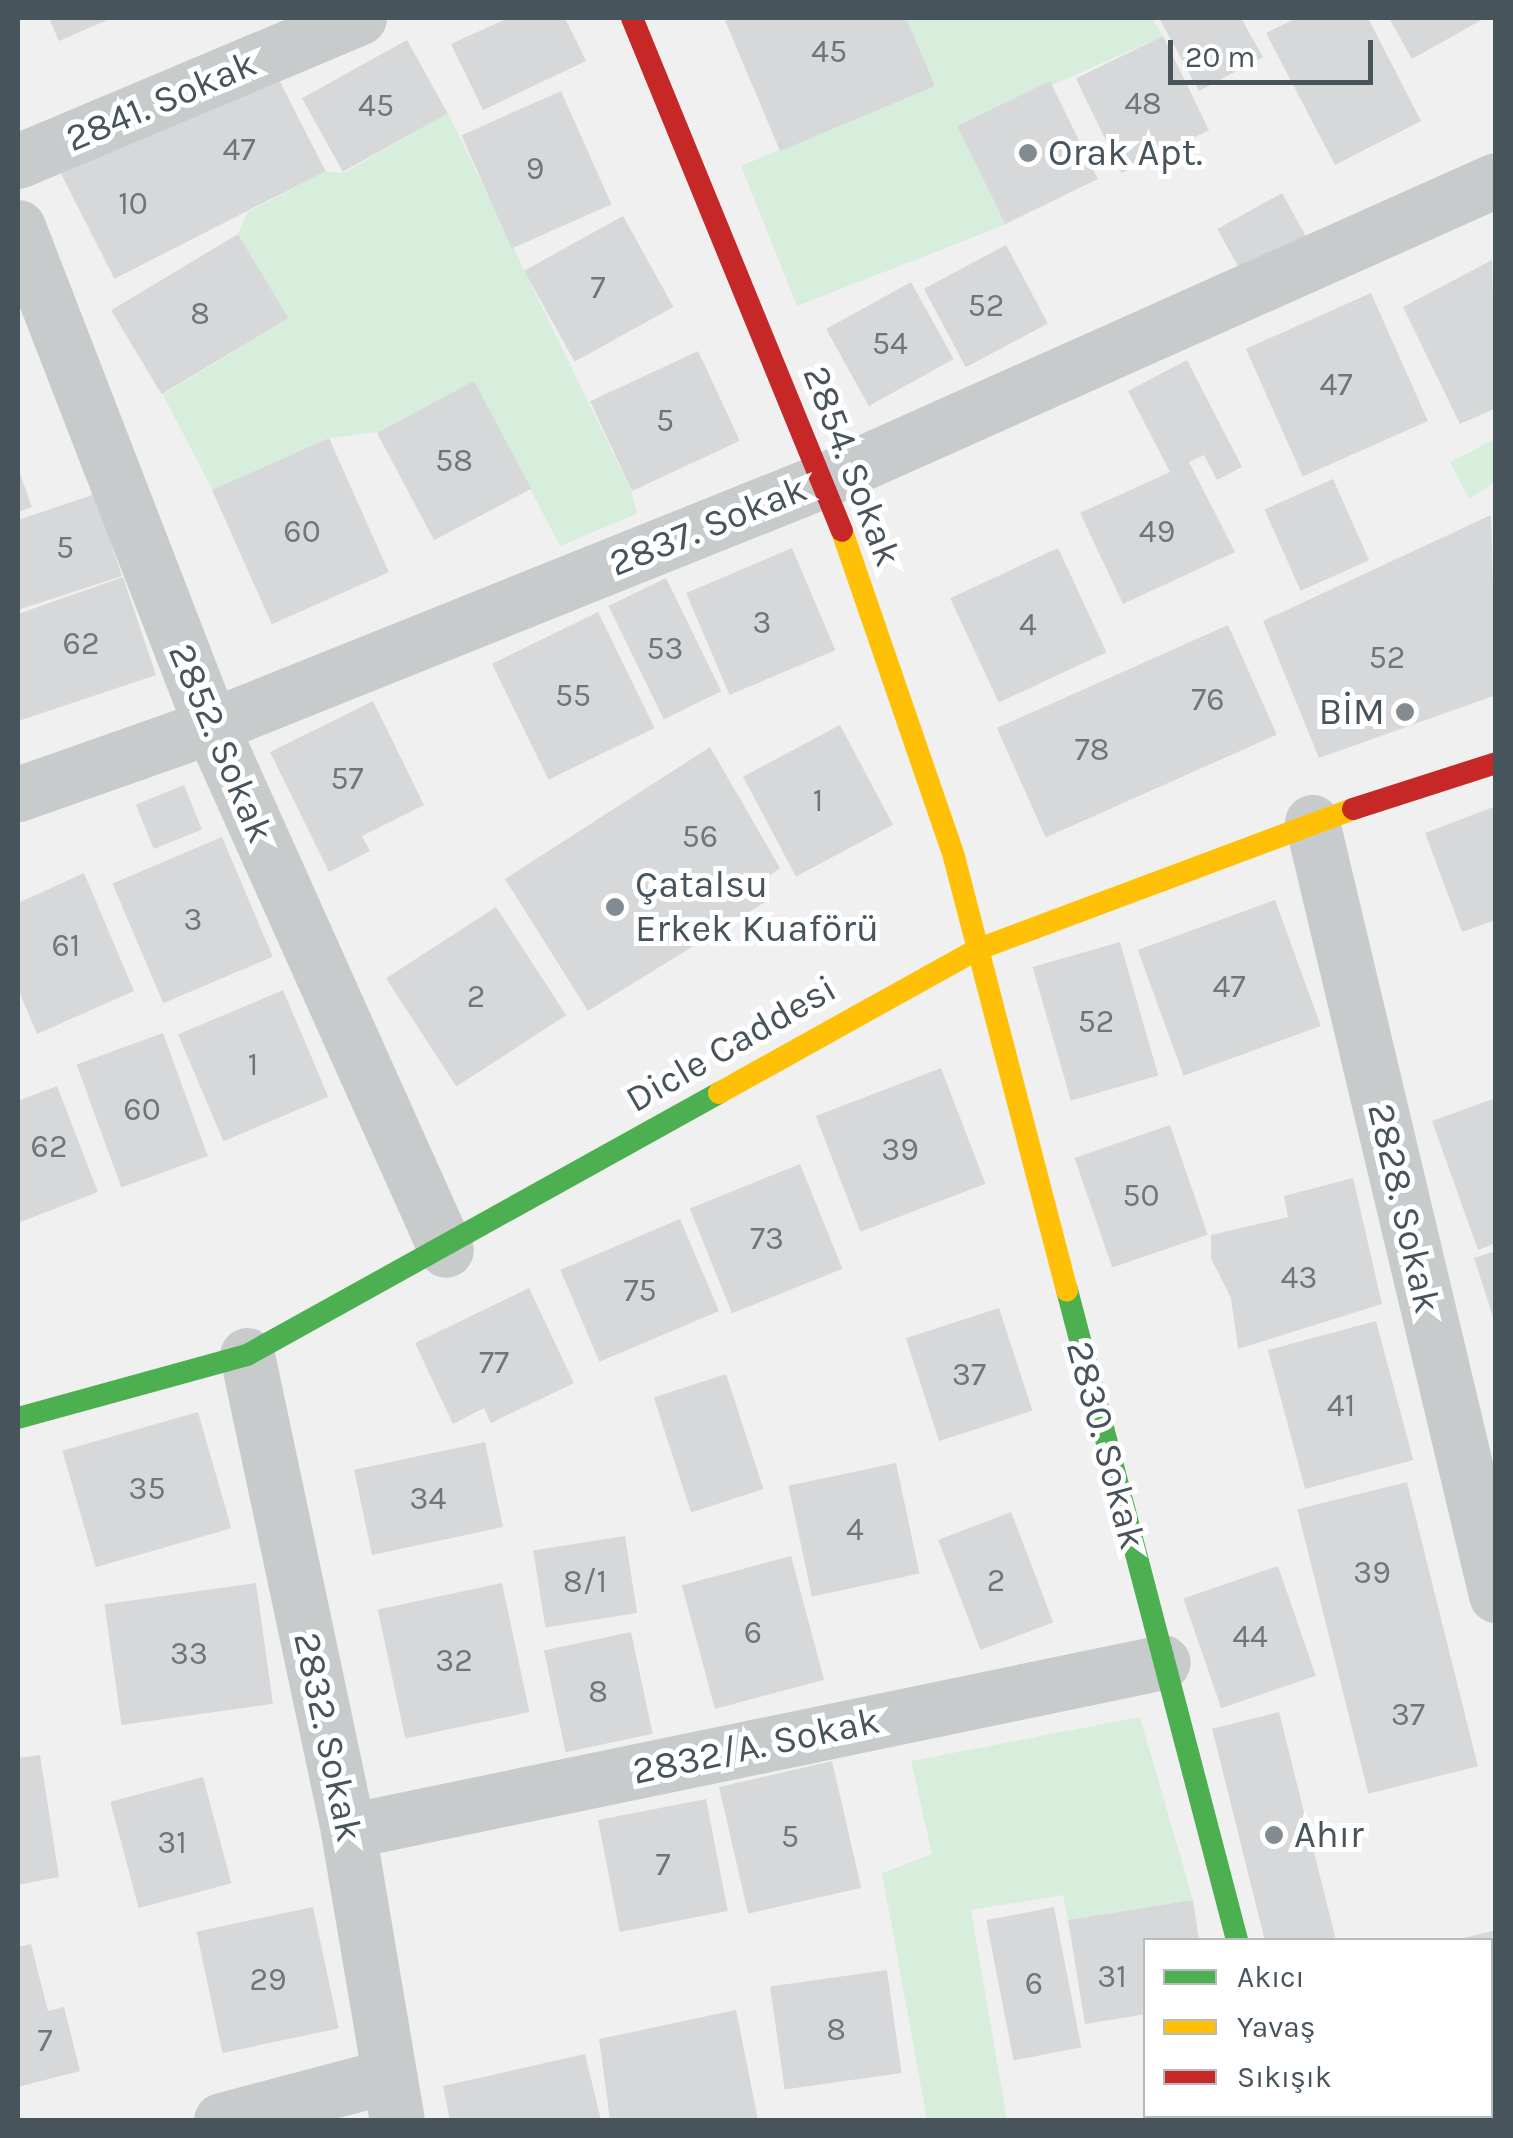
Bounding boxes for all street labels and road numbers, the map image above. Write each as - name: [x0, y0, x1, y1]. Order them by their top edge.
- street label: 2841. Sokak: [59, 40, 263, 162]
- street label: 2854. Sokak: [793, 359, 911, 573]
- street label: 2837. Sokak: [603, 466, 813, 586]
- street label: 2852. Sokak: [159, 636, 283, 850]
- street label: Dicle Caddesi: [618, 965, 844, 1123]
- street label: 2828. Sokak: [1358, 1099, 1450, 1317]
- street label: 2830. Sokak: [1056, 1336, 1156, 1554]
- street label: 2832. Sokak: [284, 1628, 372, 1846]
- street label: 2832/A. Sokak: [628, 1698, 884, 1794]

